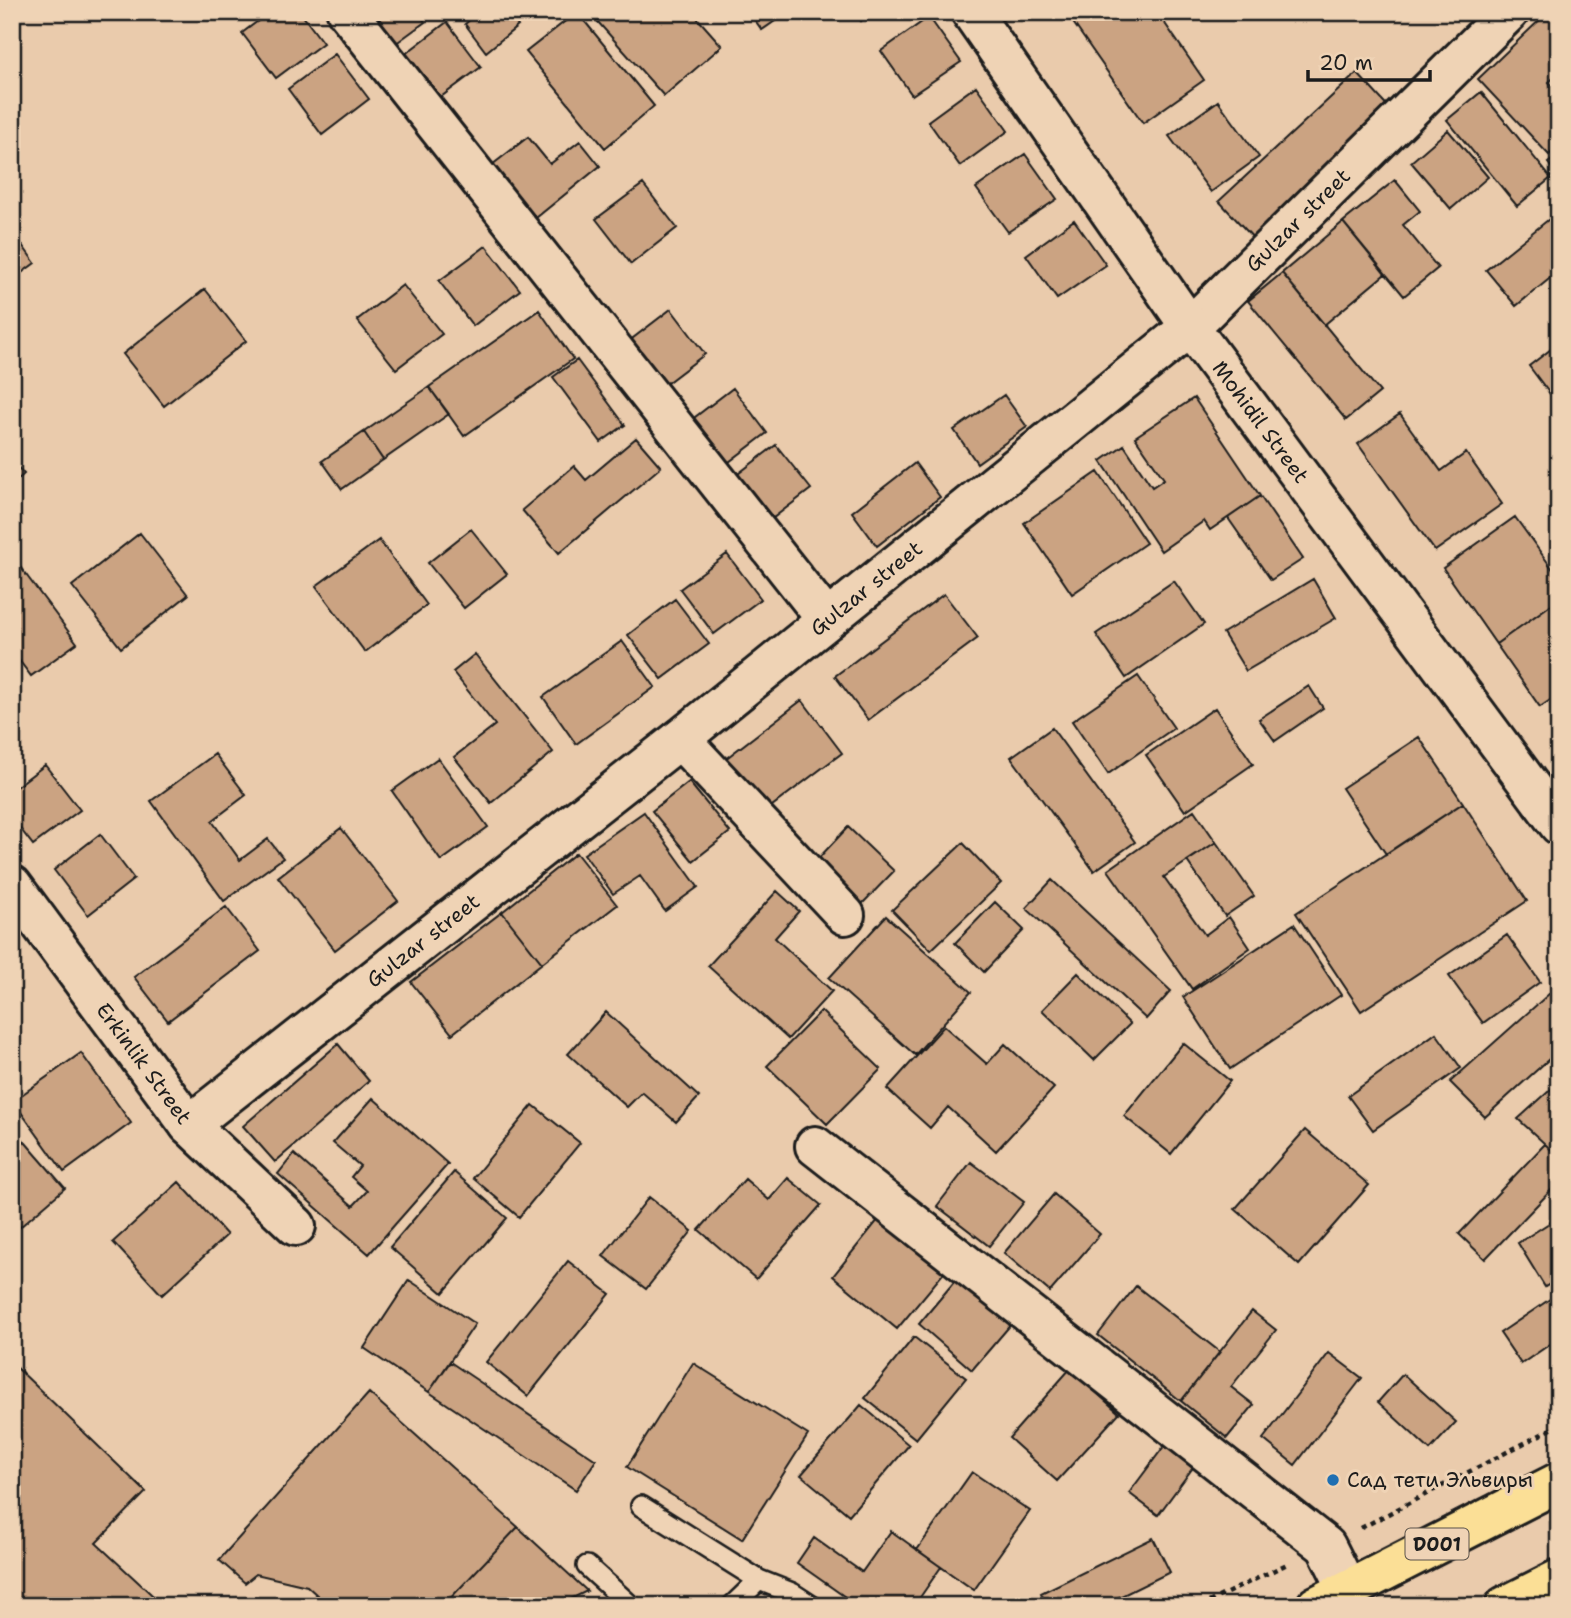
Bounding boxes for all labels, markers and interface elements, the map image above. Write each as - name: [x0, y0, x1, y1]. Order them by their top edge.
- scale bar: [1308, 38, 1431, 82]
- text: 20 m: [1319, 49, 1373, 77]
- street label: Gulzar street: [1240, 162, 1357, 278]
- street label: Mohidil Street: [1206, 355, 1315, 489]
- street label: Gulzar street: [804, 535, 928, 642]
- street label: Gulzar street: [361, 888, 486, 994]
- street label: Erkinlik Street: [90, 997, 198, 1130]
- place label: Сад тети Эльвиры: [1347, 1466, 1533, 1494]
- marker: Сад тети Эльвиры: [1325, 1472, 1341, 1488]
- road number: D001: [1406, 1528, 1468, 1560]

